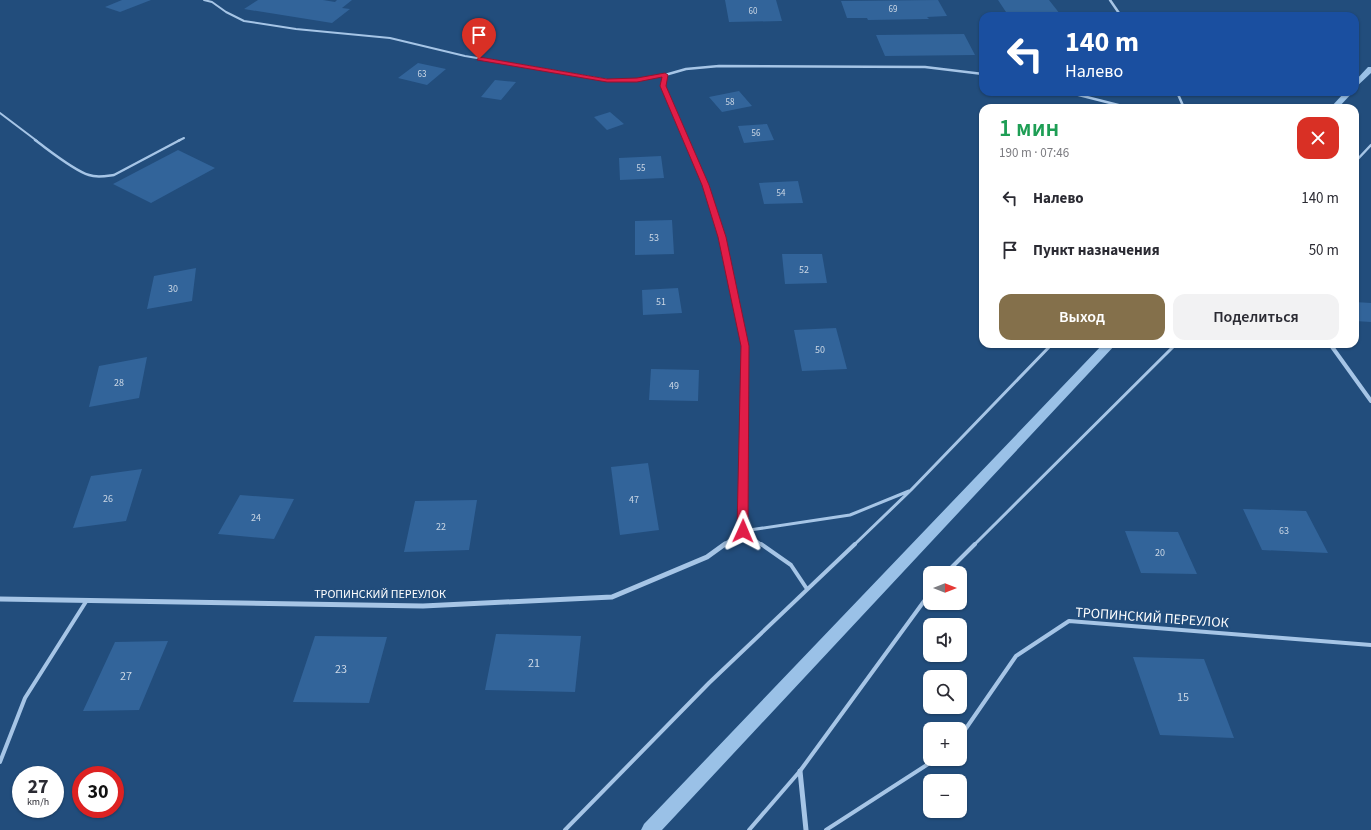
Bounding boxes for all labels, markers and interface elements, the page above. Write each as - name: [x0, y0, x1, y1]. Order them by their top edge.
- house number: 69: [889, 3, 898, 16]
- house number: 60: [749, 5, 758, 18]
- pin: [462, 18, 496, 59]
- text: 140 m: [1065, 22, 1139, 62]
- icon: arrive: [468, 24, 490, 46]
- icon: left: [999, 28, 1051, 80]
- text: Налево: [1065, 59, 1123, 84]
- house number: 63: [418, 68, 427, 81]
- house number: 58: [726, 96, 735, 109]
- text: 1 мин: [999, 111, 1059, 146]
- button: close: [1297, 117, 1339, 159]
- house number: 56: [752, 127, 761, 140]
- text: 190 m · 07:46: [999, 144, 1069, 162]
- house number: 55: [637, 162, 646, 175]
- house number: 54: [777, 187, 786, 200]
- icon: left: [999, 187, 1021, 209]
- text: Налево: [1033, 188, 1084, 209]
- text: 140 m: [1301, 188, 1339, 209]
- house number: 53: [649, 231, 659, 245]
- icon: arrive: [999, 239, 1021, 261]
- text: Пункт назначения: [1033, 240, 1160, 261]
- text: 50 m: [1309, 240, 1339, 261]
- house number: 52: [799, 263, 809, 277]
- house number: 30: [168, 282, 178, 296]
- button: Выход: [999, 294, 1165, 340]
- button: Поделиться: [1173, 294, 1339, 340]
- house number: 51: [656, 295, 666, 309]
- house number: 50: [815, 343, 825, 357]
- house number: 28: [114, 376, 124, 390]
- house number: 49: [669, 379, 679, 393]
- house number: 26: [103, 492, 113, 506]
- house number: 47: [629, 493, 639, 507]
- position arrow: [722, 510, 764, 552]
- house number: 24: [251, 511, 261, 525]
- house number: 22: [436, 520, 446, 534]
- house number: 63: [1279, 524, 1289, 538]
- house number: 20: [1155, 546, 1165, 560]
- north arrow: [923, 566, 967, 610]
- map controls: [923, 566, 967, 818]
- street label: ТРОПИНСКИЙ ПЕРЕУЛОК: [314, 586, 446, 603]
- street label: ТРОПИНСКИЙ ПЕРЕУЛОК: [1075, 603, 1230, 633]
- button: sound: [923, 618, 967, 662]
- house number: 21: [528, 655, 540, 672]
- house number: 23: [335, 661, 347, 678]
- house number: 27: [120, 668, 132, 685]
- button: search: [923, 670, 967, 714]
- house number: 15: [1177, 689, 1189, 706]
- button: +: [923, 722, 967, 766]
- speed limit sign: 30: [72, 766, 124, 818]
- text: 27: [27, 773, 49, 801]
- button: −: [923, 774, 967, 818]
- text: km/h: [27, 795, 49, 809]

